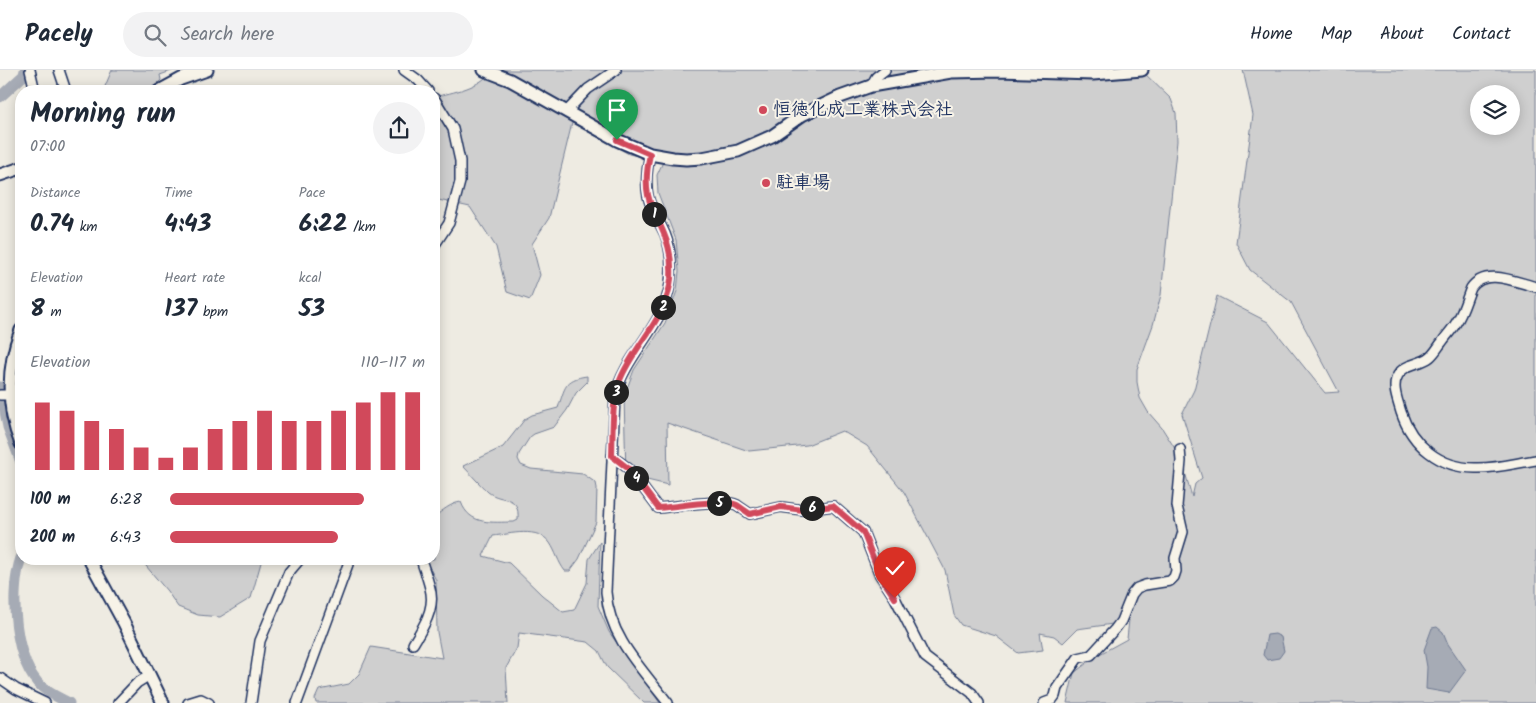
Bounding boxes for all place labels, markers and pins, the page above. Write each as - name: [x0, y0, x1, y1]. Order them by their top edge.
- pin: [596, 89, 638, 140]
- place label: 恒徳化成工業株式会社: [773, 96, 953, 125]
- marker: 恒徳化成工業株式会社: [757, 104, 769, 116]
- place label: 駐車場: [776, 169, 830, 198]
- marker: 駐車場: [760, 177, 772, 189]
- pin: 1: [642, 202, 666, 226]
- pin: 2: [650, 294, 676, 320]
- pin: 3: [604, 380, 628, 404]
- pin: 4: [624, 466, 648, 490]
- pin: 5: [706, 490, 732, 516]
- pin: 6: [800, 496, 824, 520]
- pin: [874, 547, 916, 598]

